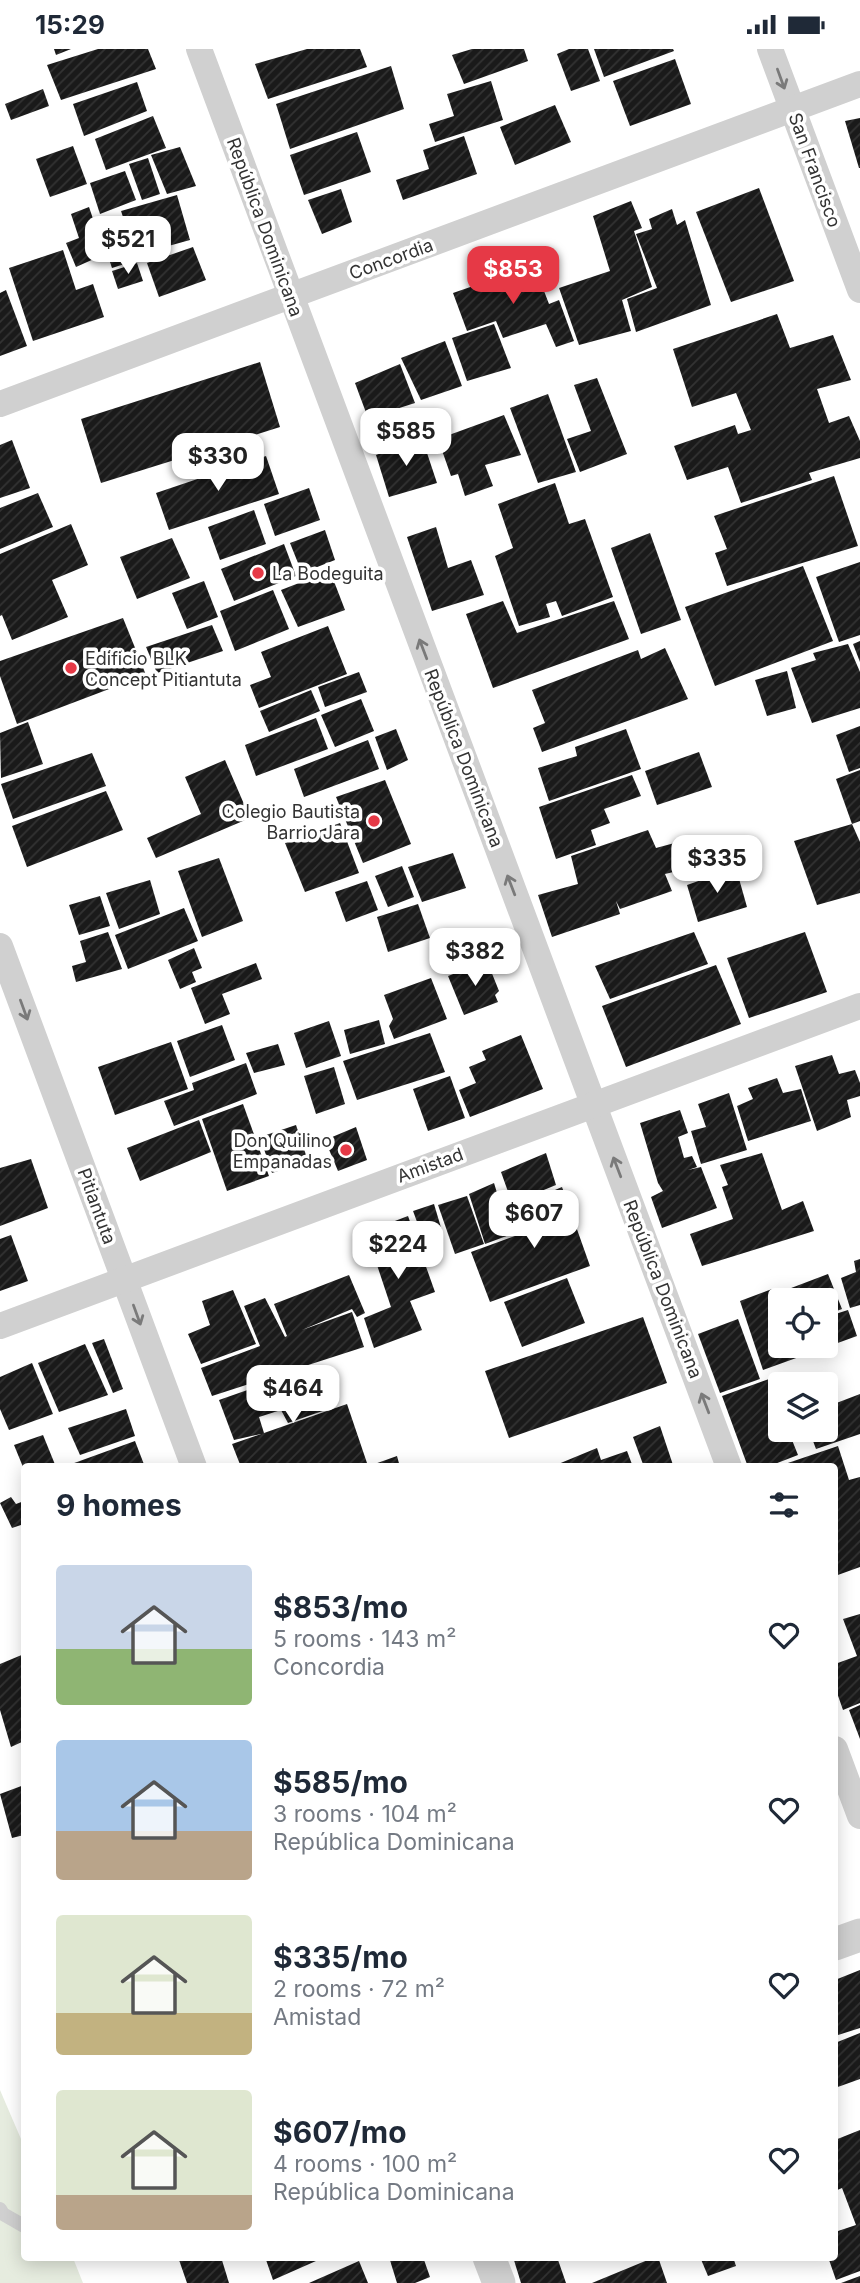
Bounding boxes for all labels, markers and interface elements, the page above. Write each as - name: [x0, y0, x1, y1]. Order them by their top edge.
- text: 15:29: [35, 9, 105, 40]
- one-way arrow: [776, 67, 788, 89]
- street label: San Francisco: [785, 110, 845, 230]
- street label: República Dominicana: [223, 135, 307, 319]
- pin: $521: [87, 217, 169, 276]
- text: $521: [101, 225, 155, 253]
- street label: Concordia: [346, 234, 436, 284]
- pin: $853: [472, 247, 554, 306]
- text: $853: [483, 255, 543, 283]
- pin: $585: [365, 409, 447, 468]
- text: $585: [376, 417, 436, 445]
- pin: $330: [177, 433, 259, 493]
- text: $330: [188, 442, 248, 470]
- place label: La Bodeguita: [272, 563, 384, 584]
- marker: La Bodeguita: [250, 565, 266, 581]
- one-way arrow: [416, 638, 428, 660]
- place label: Edificio BLK Concept Pitiantuta: [85, 648, 242, 690]
- marker: Edificio BLK Concept Pitiantuta: [63, 660, 79, 676]
- street label: República Dominicana: [420, 666, 508, 850]
- place label: Colegio Bautista Barrio Jara: [222, 801, 360, 843]
- marker: Colegio Bautista Barrio Jara: [366, 813, 382, 829]
- pin: $335: [676, 835, 758, 895]
- text: $335: [687, 844, 747, 872]
- one-way arrow: [504, 874, 517, 896]
- pin: $382: [434, 929, 516, 988]
- text: $382: [445, 937, 505, 965]
- one-way arrow: [19, 998, 31, 1020]
- place label: Don Quilino Empanadas: [233, 1130, 332, 1172]
- marker: Don Quilino Empanadas: [338, 1142, 354, 1158]
- street label: Amistad: [394, 1143, 466, 1187]
- one-way arrow: [610, 1156, 622, 1178]
- street label: Pitiantuta: [74, 1165, 120, 1247]
- pin: $607: [493, 1191, 575, 1250]
- street label: República Dominicana: [619, 1197, 707, 1381]
- text: $607: [505, 1199, 563, 1227]
- pin: $224: [357, 1221, 439, 1281]
- text: $224: [368, 1230, 428, 1258]
- map controls: [768, 1288, 838, 1442]
- button: locate: [768, 1288, 838, 1358]
- one-way arrow: [132, 1303, 145, 1325]
- pin: $464: [252, 1365, 334, 1425]
- button: layers: [768, 1372, 838, 1442]
- text: $464: [262, 1374, 324, 1402]
- one-way arrow: [698, 1392, 710, 1414]
- icon: filters: [765, 1486, 803, 1524]
- text: 9 homes: [56, 1487, 182, 1523]
- text: $853/mo: [273, 1589, 408, 1625]
- icon: home: [112, 1593, 196, 1677]
- icon: heart: [765, 1616, 803, 1654]
- text: 5 rooms · 143 m²: [273, 1625, 456, 1653]
- text: Concordia: [273, 1653, 385, 1681]
- text: $585/mo: [273, 1764, 408, 1800]
- icon: home: [112, 1768, 196, 1852]
- icon: heart: [765, 1791, 803, 1829]
- text: 3 rooms · 104 m²: [273, 1800, 457, 1828]
- text: República Dominicana: [273, 1828, 515, 1856]
- text: $335/mo: [273, 1939, 408, 1975]
- icon: home: [112, 1943, 196, 2027]
- icon: heart: [765, 1966, 803, 2004]
- text: 2 rooms · 72 m²: [273, 1975, 445, 2003]
- text: Amistad: [273, 2003, 361, 2031]
- text: $607/mo: [273, 2114, 407, 2150]
- icon: home: [112, 2118, 196, 2202]
- icon: heart: [765, 2141, 803, 2179]
- text: 4 rooms · 100 m²: [273, 2150, 457, 2178]
- text: República Dominicana: [273, 2178, 515, 2206]

